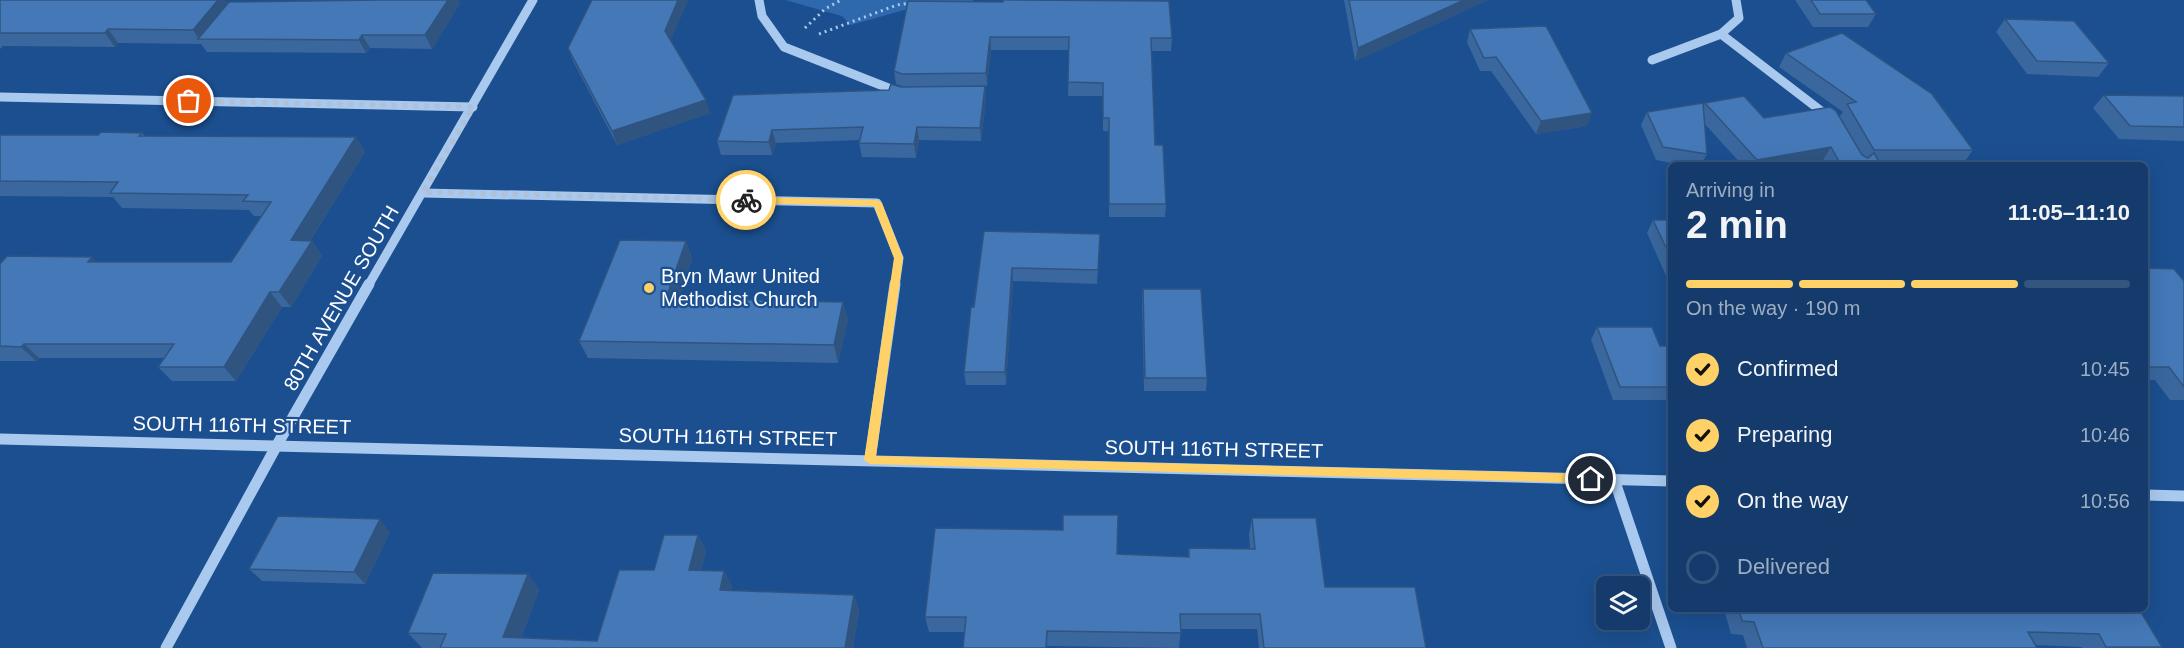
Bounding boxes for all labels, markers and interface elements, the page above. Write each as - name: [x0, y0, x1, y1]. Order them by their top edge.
- pin: [163, 75, 214, 126]
- icon: bag: [172, 84, 205, 117]
- courier: [716, 170, 776, 230]
- text: Arriving in: [1686, 179, 1775, 201]
- icon: bike: [730, 184, 763, 217]
- text: 11:05–11:10: [2008, 200, 2130, 225]
- street label: 80TH AVENUE SOUTH: [279, 202, 403, 394]
- text: 2 min: [1686, 203, 1788, 246]
- place label: Bryn Mawr United Methodist Church: [661, 265, 820, 310]
- marker: Bryn Mawr United Methodist Church: [642, 281, 656, 295]
- text: On the way · 190 m: [1686, 297, 1861, 319]
- icon: check: [1686, 353, 1719, 386]
- text: Confirmed: [1737, 356, 1838, 381]
- text: 10:45: [2080, 358, 2130, 380]
- street label: SOUTH 116TH STREET: [133, 412, 351, 438]
- icon: check: [1686, 419, 1719, 452]
- text: Preparing: [1737, 422, 1832, 447]
- street label: SOUTH 116TH STREET: [619, 424, 837, 450]
- text: 10:46: [2080, 424, 2130, 446]
- street label: SOUTH 116TH STREET: [1105, 436, 1323, 462]
- pin: [1565, 453, 1616, 504]
- icon: home: [1574, 462, 1607, 495]
- icon: check: [1686, 485, 1719, 518]
- text: On the way: [1737, 488, 1848, 513]
- text: 10:56: [2080, 490, 2130, 512]
- text: Delivered: [1737, 554, 1830, 579]
- map controls: [1596, 576, 1650, 630]
- button: layers: [1596, 576, 1650, 630]

